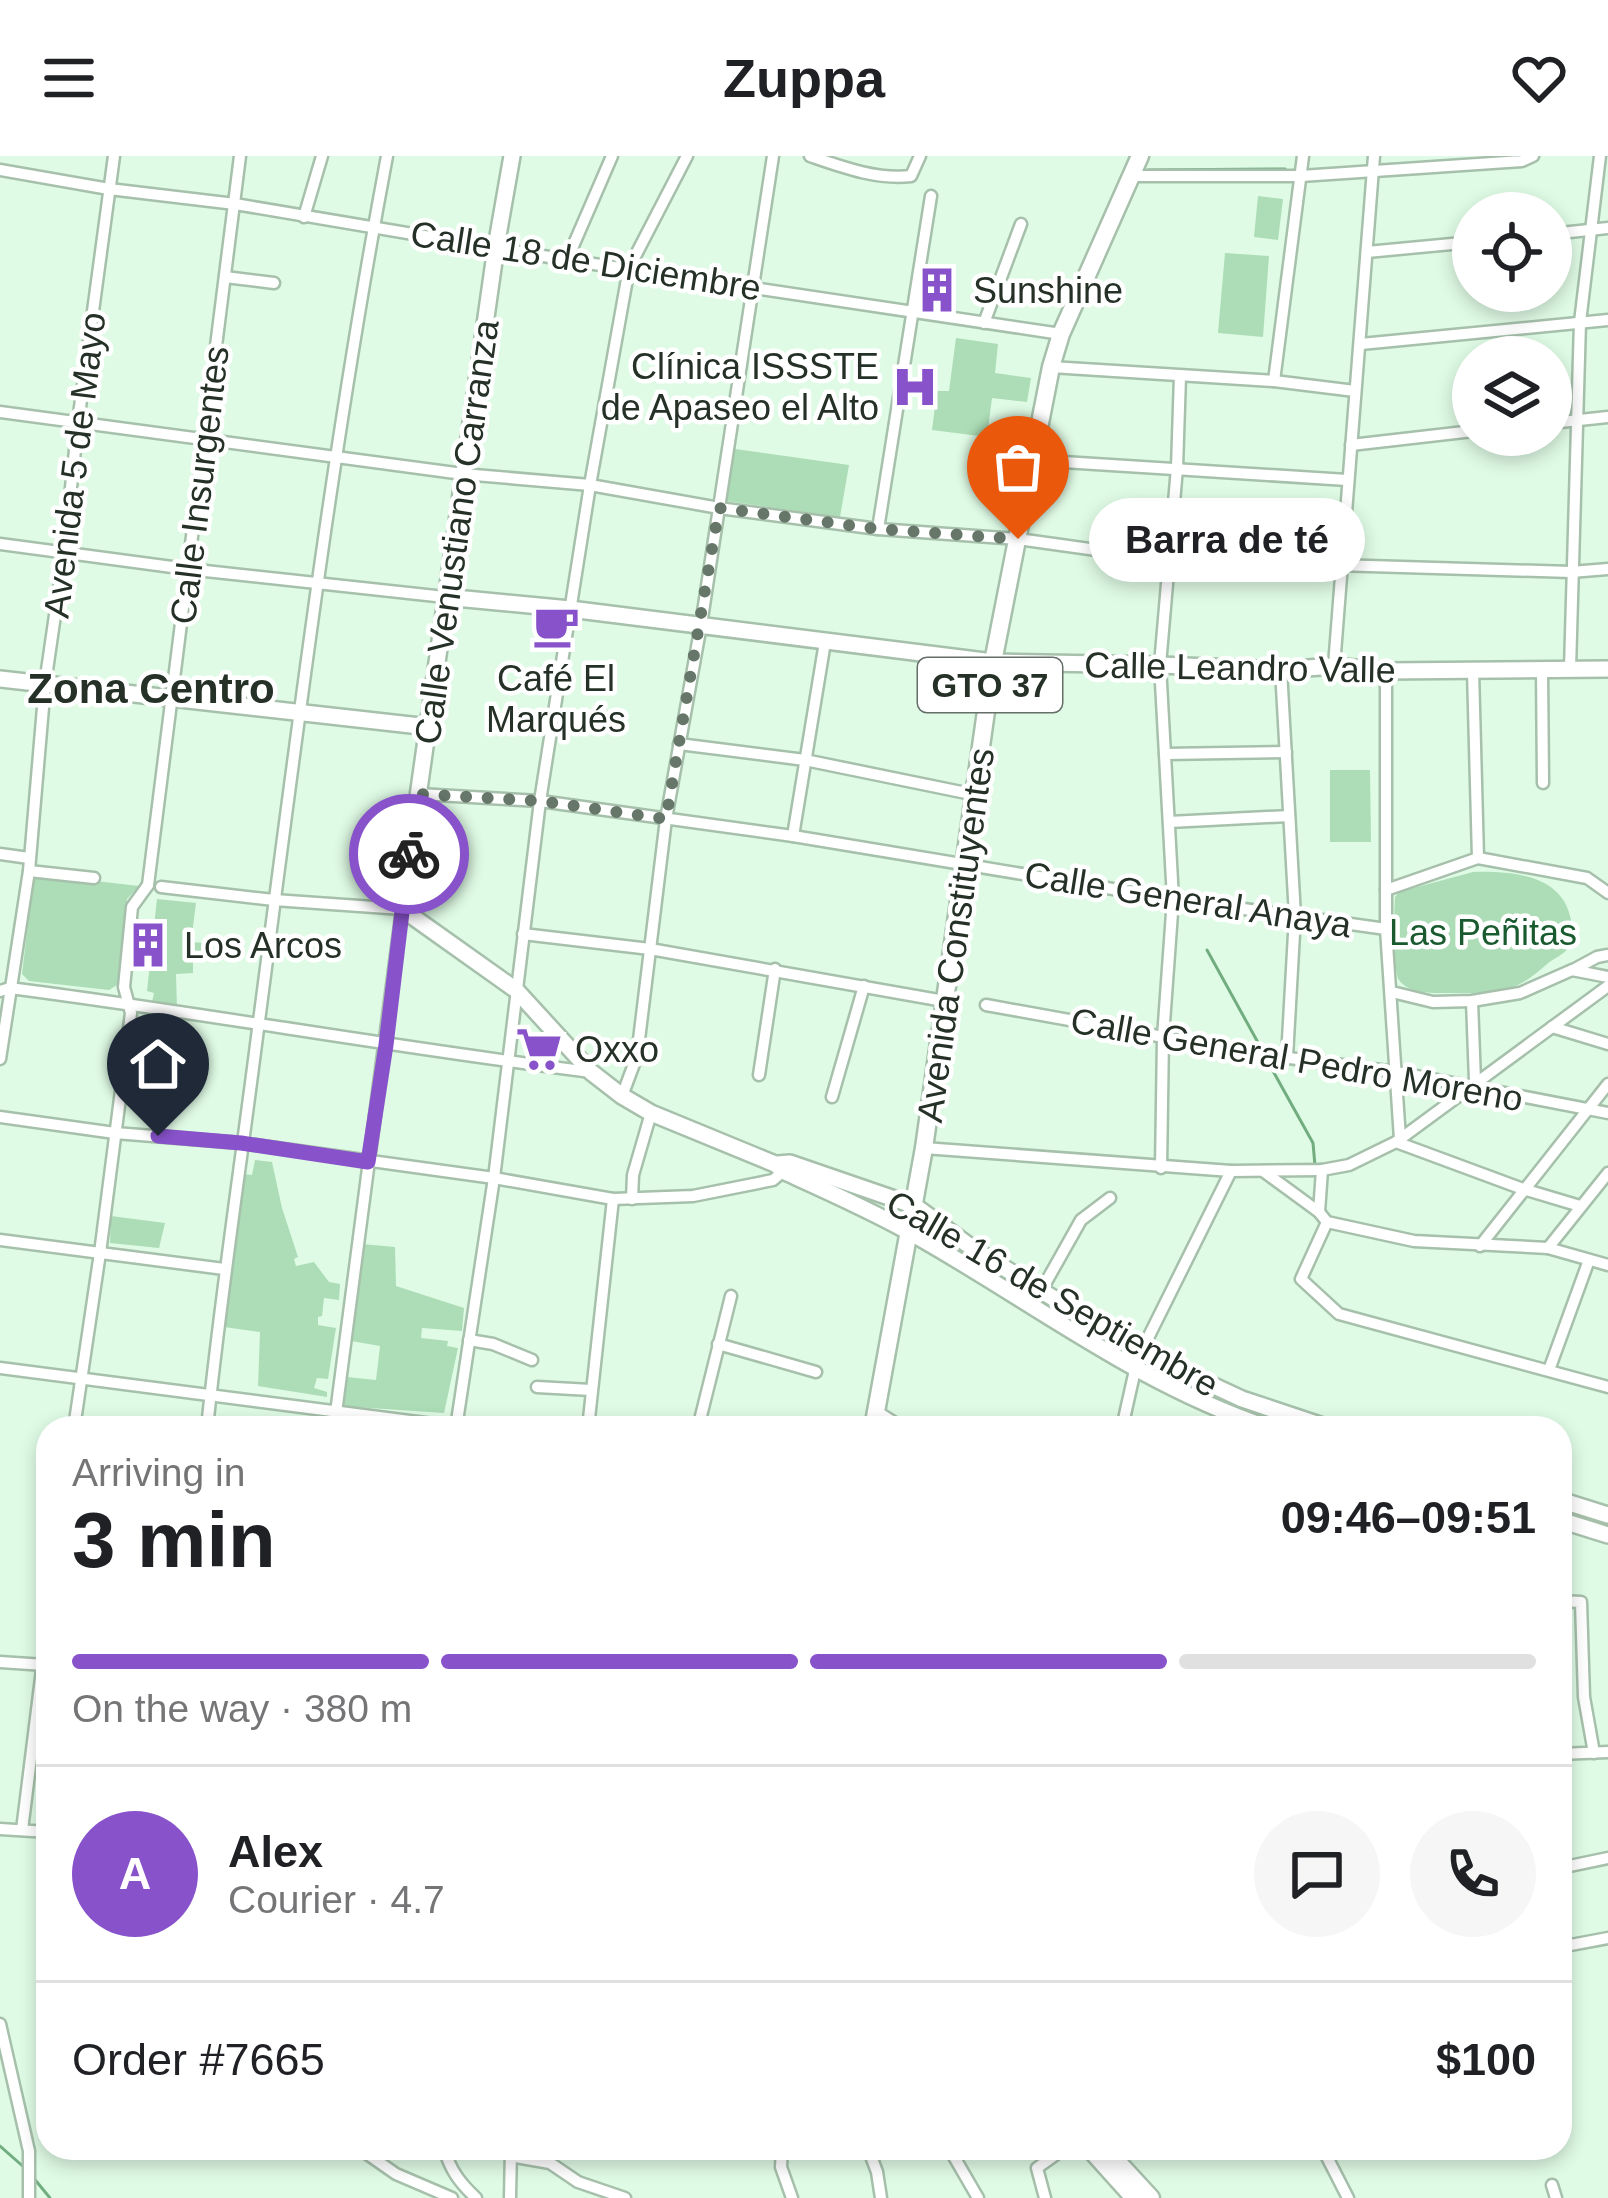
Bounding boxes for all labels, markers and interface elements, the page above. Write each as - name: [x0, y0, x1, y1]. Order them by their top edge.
- icon: menu: [36, 45, 102, 111]
- icon: heart: [1506, 45, 1572, 111]
- text: Zuppa: [723, 48, 885, 108]
- map controls: [1452, 192, 1572, 456]
- button: locate: [1452, 192, 1572, 312]
- street label: Calle 18 de Diciembre: [408, 213, 764, 308]
- building icon: Sunshine: [912, 265, 962, 315]
- place label: Sunshine: [973, 270, 1123, 311]
- street label: Avenida 5 de Mayo: [35, 310, 114, 620]
- street label: Calle Venustiano Carranza: [406, 316, 507, 747]
- button: layers: [1452, 336, 1572, 456]
- street label: Calle Insurgentes: [162, 344, 237, 627]
- place label: Clínica ISSSTE de Apaseo el Alto: [601, 346, 879, 428]
- hospital icon: Clínica ISSSTE de Apaseo el Alto: [890, 362, 940, 412]
- pin: [967, 416, 1069, 539]
- icon: bag: [985, 434, 1051, 500]
- callout: Barra de té: [1090, 497, 1366, 581]
- text: Barra de té: [1125, 518, 1329, 561]
- cafe icon: Café El Marqués: [531, 601, 581, 651]
- street label: Calle Leandro Valle: [1084, 644, 1396, 691]
- place label: Café El Marqués: [486, 658, 626, 740]
- road number: GTO 37: [918, 658, 1062, 712]
- district label: Zona Centro: [27, 665, 275, 712]
- street label: Avenida Constituyentes: [909, 745, 1002, 1125]
- courier: [349, 794, 469, 914]
- icon: bike: [376, 821, 442, 887]
- street label: Calle General Anaya: [1022, 853, 1355, 946]
- park label: Las Peñitas: [1389, 912, 1577, 953]
- building icon: Los Arcos: [123, 920, 173, 970]
- place label: Los Arcos: [184, 925, 342, 966]
- street label: Calle General Pedro Moreno: [1068, 1000, 1526, 1119]
- pin: [107, 1013, 209, 1136]
- supermarket icon: Oxxo: [514, 1024, 564, 1074]
- place label: Oxxo: [575, 1029, 659, 1070]
- icon: home: [125, 1031, 191, 1097]
- street label: Calle 16 de Septiembre: [880, 1182, 1226, 1405]
- text: Arriving in: [72, 1451, 245, 1494]
- text: 09:46–09:51: [1281, 1492, 1536, 1543]
- text: 3 min: [72, 1496, 276, 1584]
- text: On the way · 380 m: [72, 1687, 412, 1730]
- button: chat: [1254, 1811, 1380, 1937]
- button: phone: [1410, 1811, 1536, 1937]
- text: Alex: [228, 1826, 323, 1877]
- text: A: [119, 1848, 151, 1899]
- text: Courier · 4.7: [228, 1878, 445, 1921]
- text: Order #7665: [72, 2034, 325, 2085]
- text: $100: [1436, 2034, 1536, 2085]

